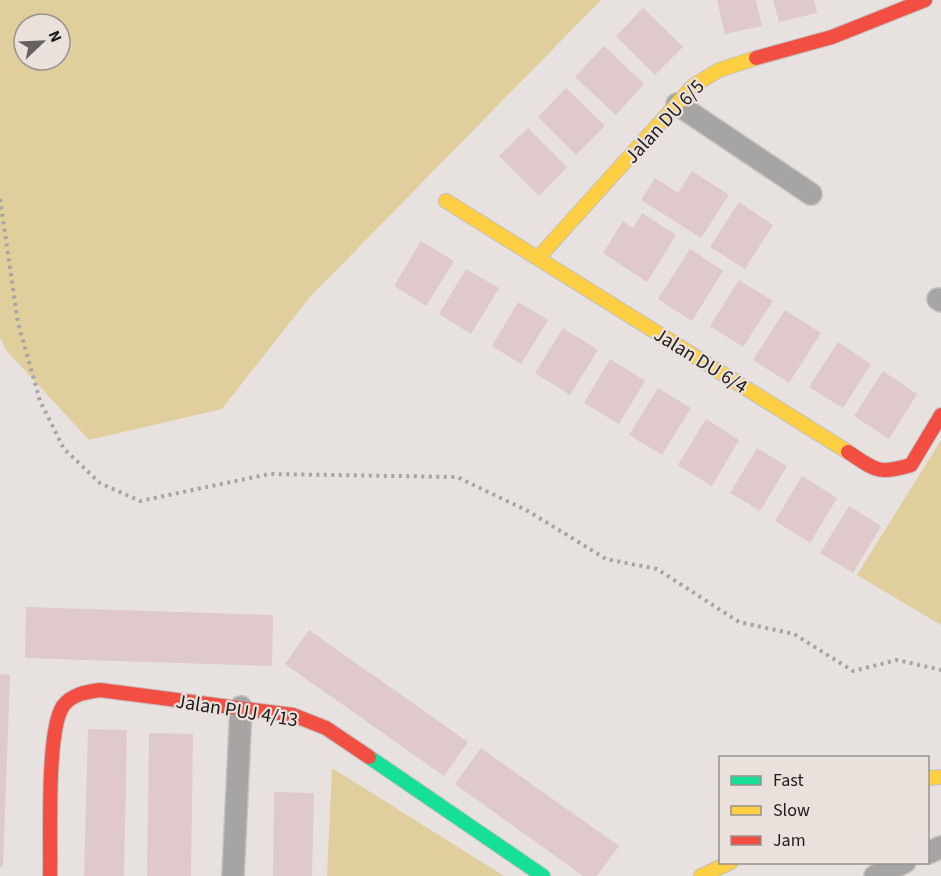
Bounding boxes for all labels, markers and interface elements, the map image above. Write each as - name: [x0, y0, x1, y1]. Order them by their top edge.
- north arrow: [12, 12, 72, 72]
- text: N: [43, 27, 67, 46]
- street label: Jalan DU 6/5: [618, 73, 711, 170]
- street label: Jalan DU 6/4: [648, 321, 753, 401]
- street label: Jalan PUJ 4/13: [174, 688, 300, 734]
- legend: [719, 756, 929, 864]
- text: Fast: [773, 768, 804, 793]
- text: Slow: [773, 798, 810, 823]
- text: Jam: [773, 828, 806, 853]

